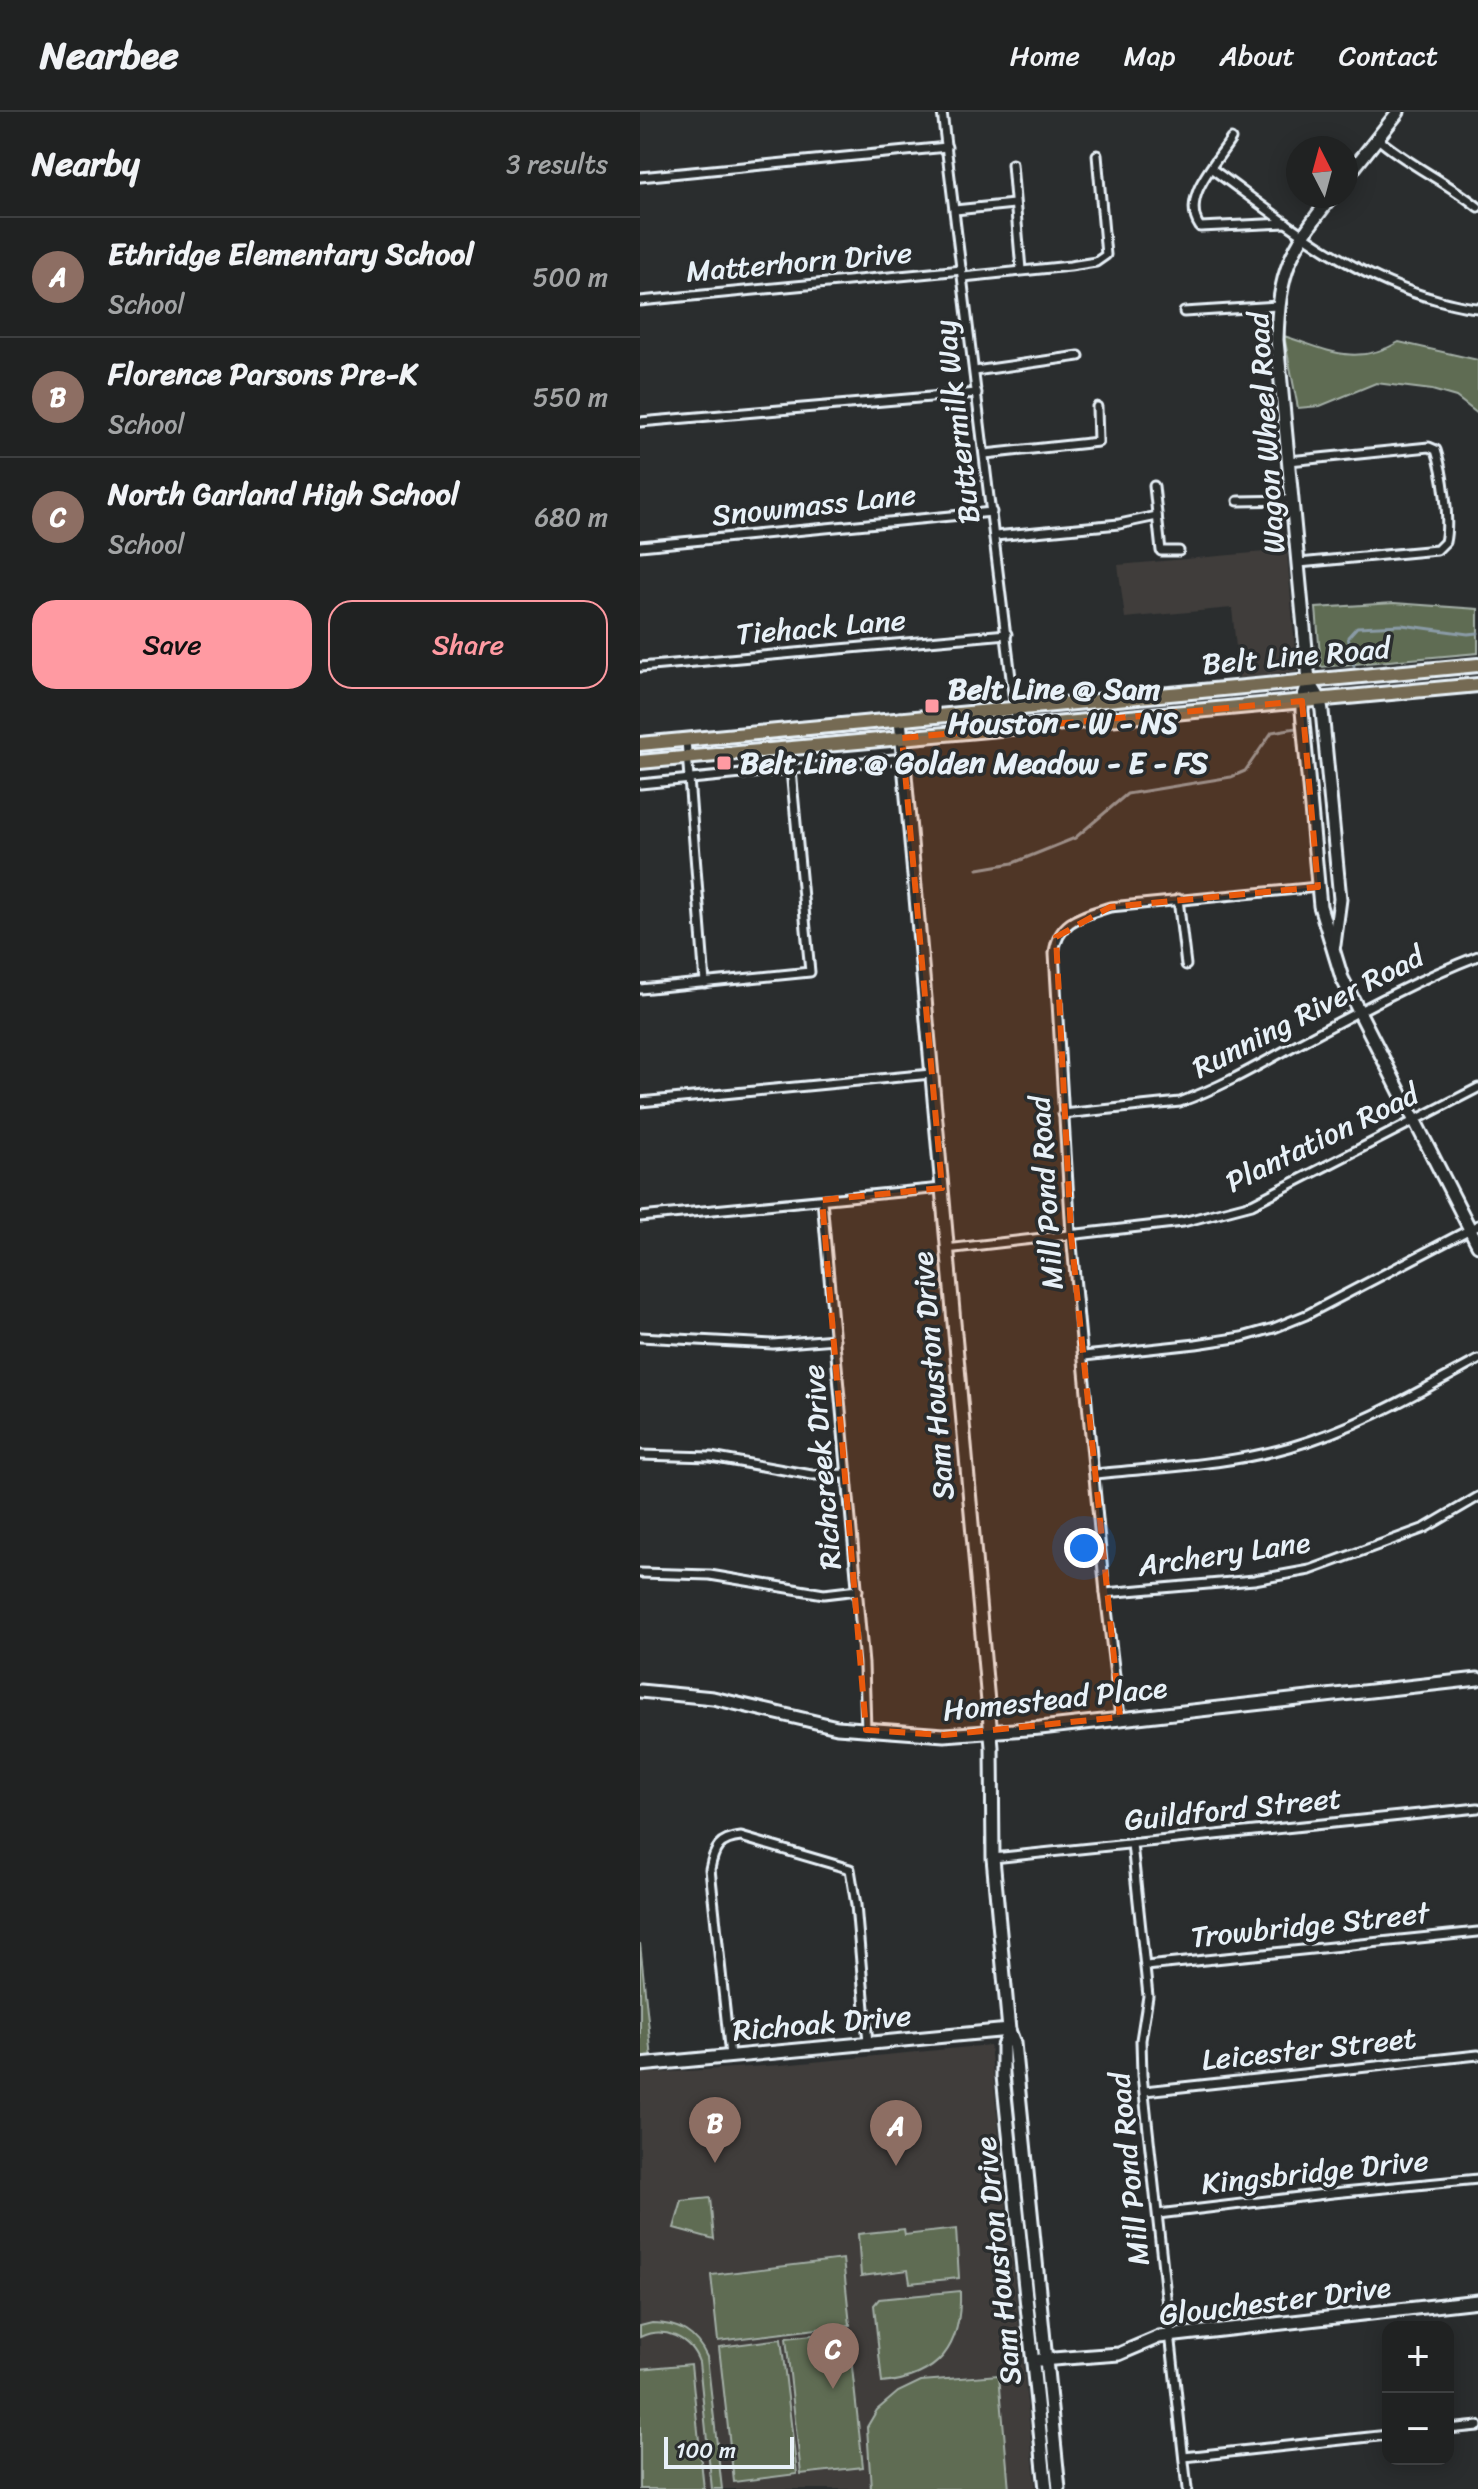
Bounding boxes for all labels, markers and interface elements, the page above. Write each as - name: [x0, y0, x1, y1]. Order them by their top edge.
- text: Nearbee: [40, 22, 179, 89]
- text: Home: [1010, 31, 1080, 80]
- text: Map: [1124, 31, 1175, 80]
- text: About: [1219, 31, 1295, 80]
- text: Contact: [1339, 31, 1438, 80]
- text: Nearby: [32, 134, 140, 194]
- north arrow: [1286, 136, 1358, 208]
- text: 3 results: [506, 141, 608, 187]
- street label: Matterhorn Drive: [684, 225, 914, 299]
- text: Ethridge Elementary School: [108, 227, 474, 281]
- text: A: [49, 254, 67, 300]
- text: 500 m: [533, 254, 608, 300]
- text: School: [108, 281, 185, 327]
- street label: Wagon Wheel Road: [1230, 308, 1301, 556]
- street label: Buttermilk Way: [918, 317, 996, 527]
- text: Florence Parsons Pre-K: [108, 347, 417, 401]
- text: B: [50, 374, 66, 420]
- text: 550 m: [533, 374, 608, 420]
- text: School: [108, 401, 185, 447]
- text: North Garland High School: [108, 467, 459, 521]
- street label: Snowmass Lane: [709, 467, 919, 543]
- text: C: [50, 494, 66, 540]
- text: 680 m: [534, 494, 608, 540]
- text: School: [108, 521, 185, 567]
- street label: Tiehack Lane: [734, 593, 908, 661]
- button: Save: [32, 600, 312, 689]
- button: Share: [328, 600, 608, 689]
- street label: Belt Line Road: [1200, 621, 1394, 691]
- place label: Belt Line @ Sam Houston - W - NS: [948, 662, 1179, 750]
- marker: Belt Line @ Sam Houston - W - NS: [923, 697, 941, 715]
- place label: Belt Line @ Golden Meadow - E - FS: [740, 736, 1208, 790]
- marker: Belt Line @ Golden Meadow - E - FS: [715, 754, 733, 772]
- street label: Running River Road: [1182, 929, 1436, 1094]
- street label: Plantation Road: [1216, 1067, 1430, 1208]
- street label: Mill Pond Road: [1012, 1092, 1080, 1292]
- street label: Sam Houston Drive: [895, 1249, 971, 1503]
- street label: Richcreek Drive: [786, 1362, 858, 1572]
- street label: Archery Lane: [1133, 1515, 1314, 1593]
- your location: [1064, 1528, 1104, 1568]
- street label: Homestead Place: [940, 1660, 1170, 1738]
- street label: Guildford Street: [1122, 1771, 1344, 1847]
- street label: Trowbridge Street: [1188, 1885, 1434, 1964]
- street label: Richoak Drive: [730, 1988, 914, 2058]
- street label: Leicester Street: [1199, 2011, 1419, 2087]
- street label: Mill Pond Road: [1092, 2068, 1166, 2268]
- pin: B: [689, 2097, 741, 2163]
- pin: A: [870, 2100, 922, 2166]
- street label: Kingsbridge Drive: [1199, 2133, 1431, 2211]
- street label: Sam Houston Drive: [958, 2134, 1038, 2388]
- street label: Glouchester Drive: [1156, 2260, 1394, 2342]
- map controls: [1382, 2321, 1454, 2465]
- button: +: [1382, 2321, 1454, 2393]
- pin: C: [807, 2323, 859, 2389]
- button: −: [1382, 2393, 1454, 2465]
- text: 100 m: [676, 2431, 736, 2470]
- scale bar: [664, 2433, 794, 2469]

